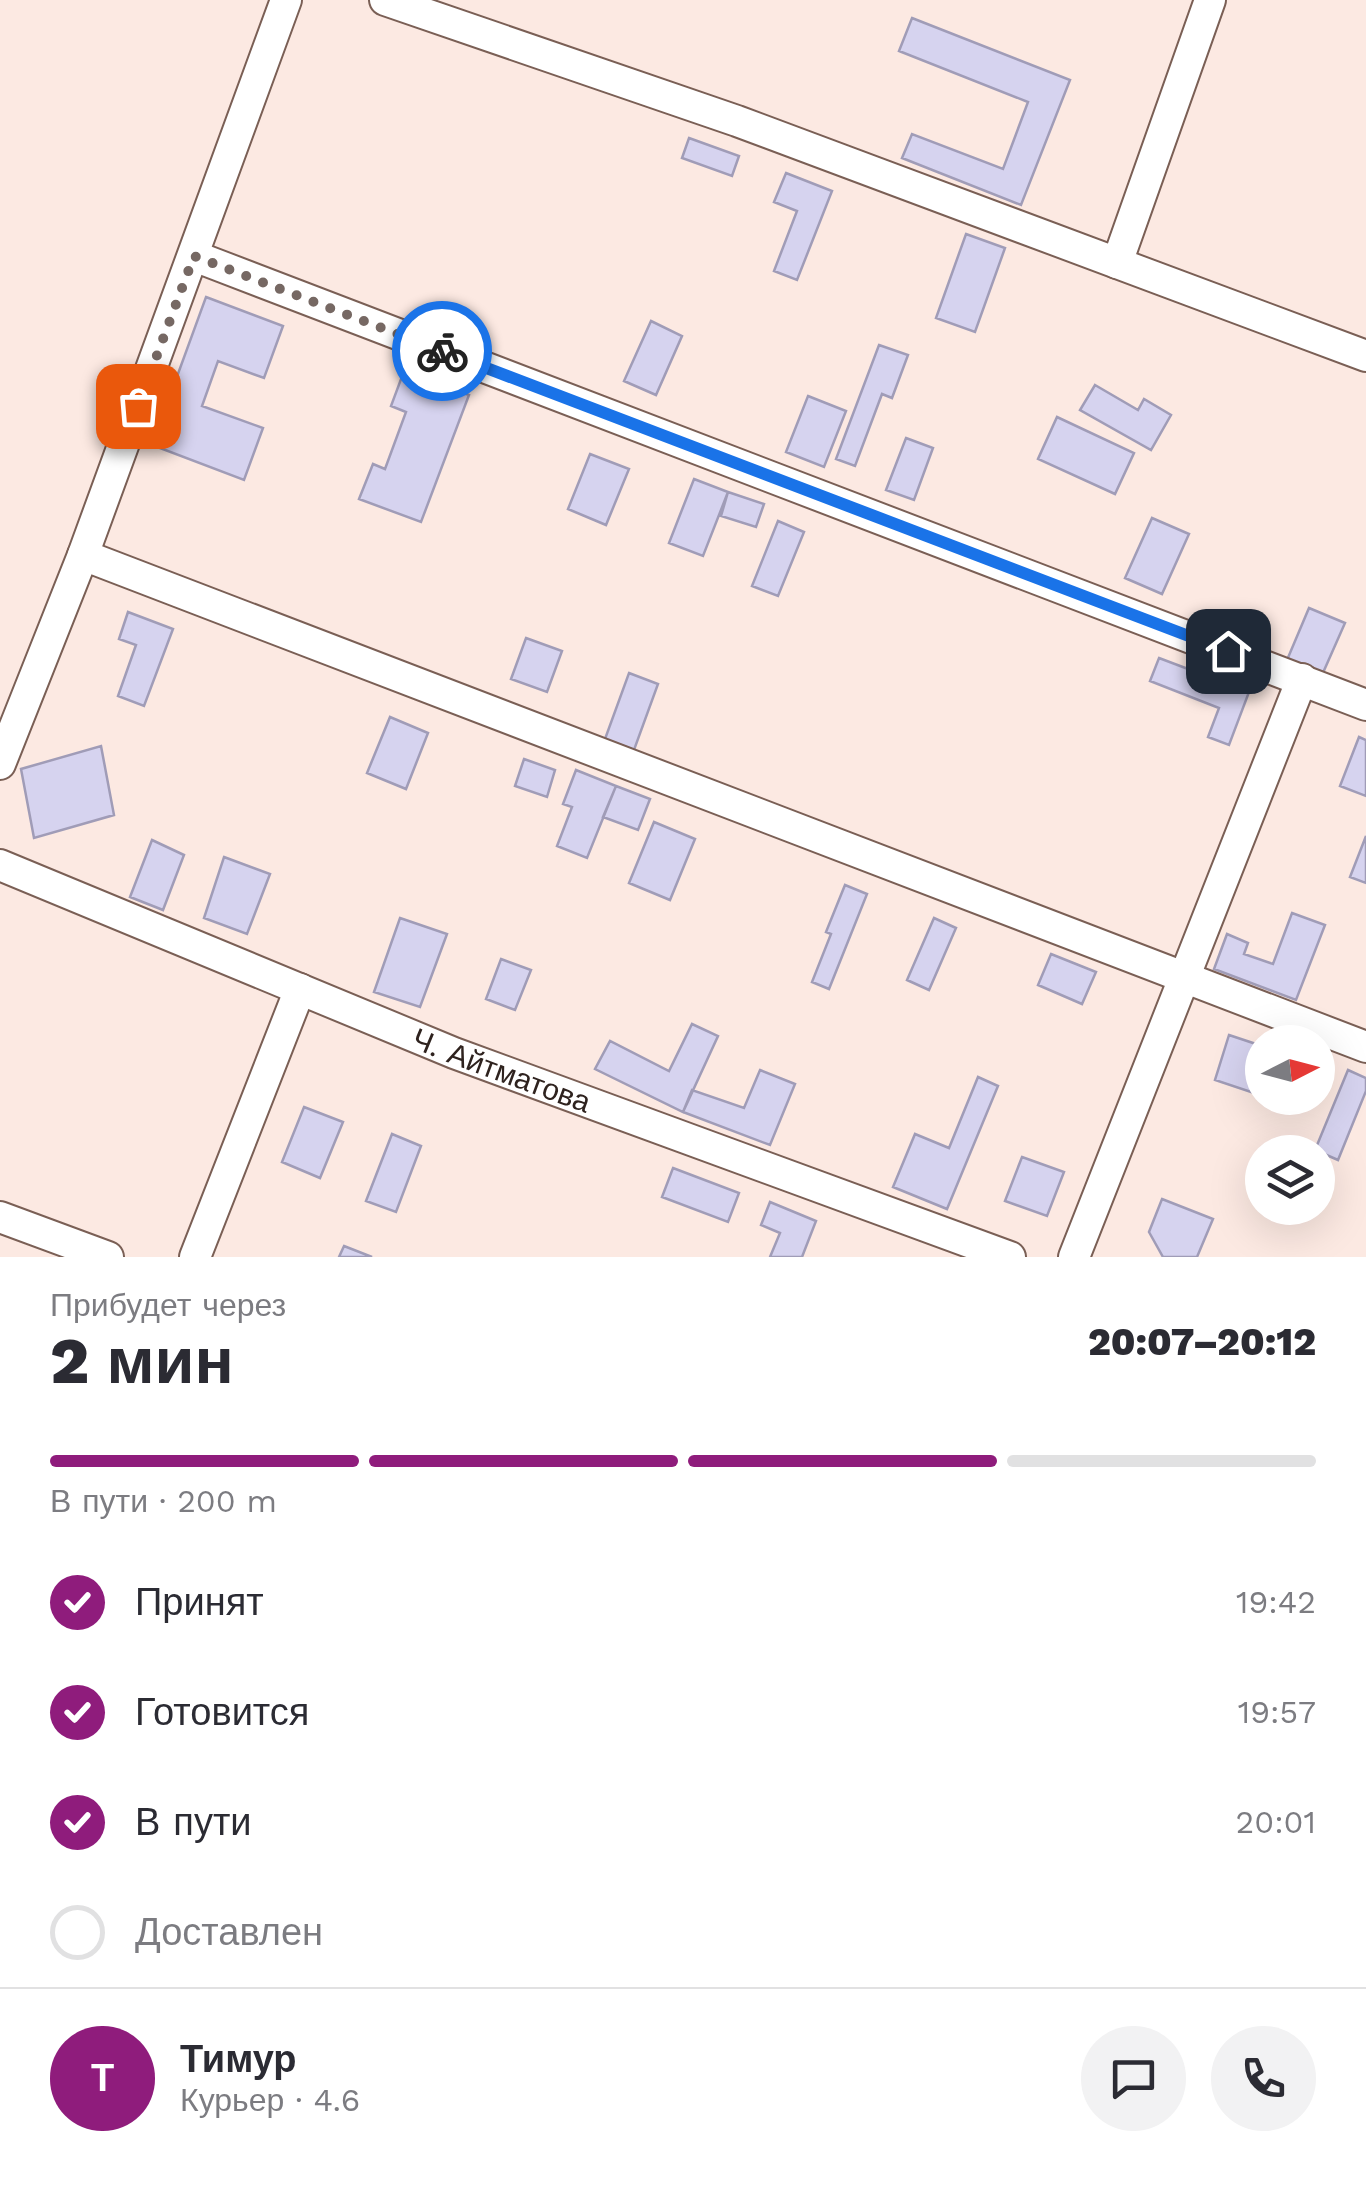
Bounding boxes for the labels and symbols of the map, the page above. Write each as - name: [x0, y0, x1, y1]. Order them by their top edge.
- courier: [392, 301, 492, 401]
- pin: [96, 364, 181, 449]
- pin: [1186, 609, 1271, 694]
- street label: Ч. Айтматова: [407, 1020, 596, 1119]
- north arrow: [1245, 1025, 1335, 1115]

